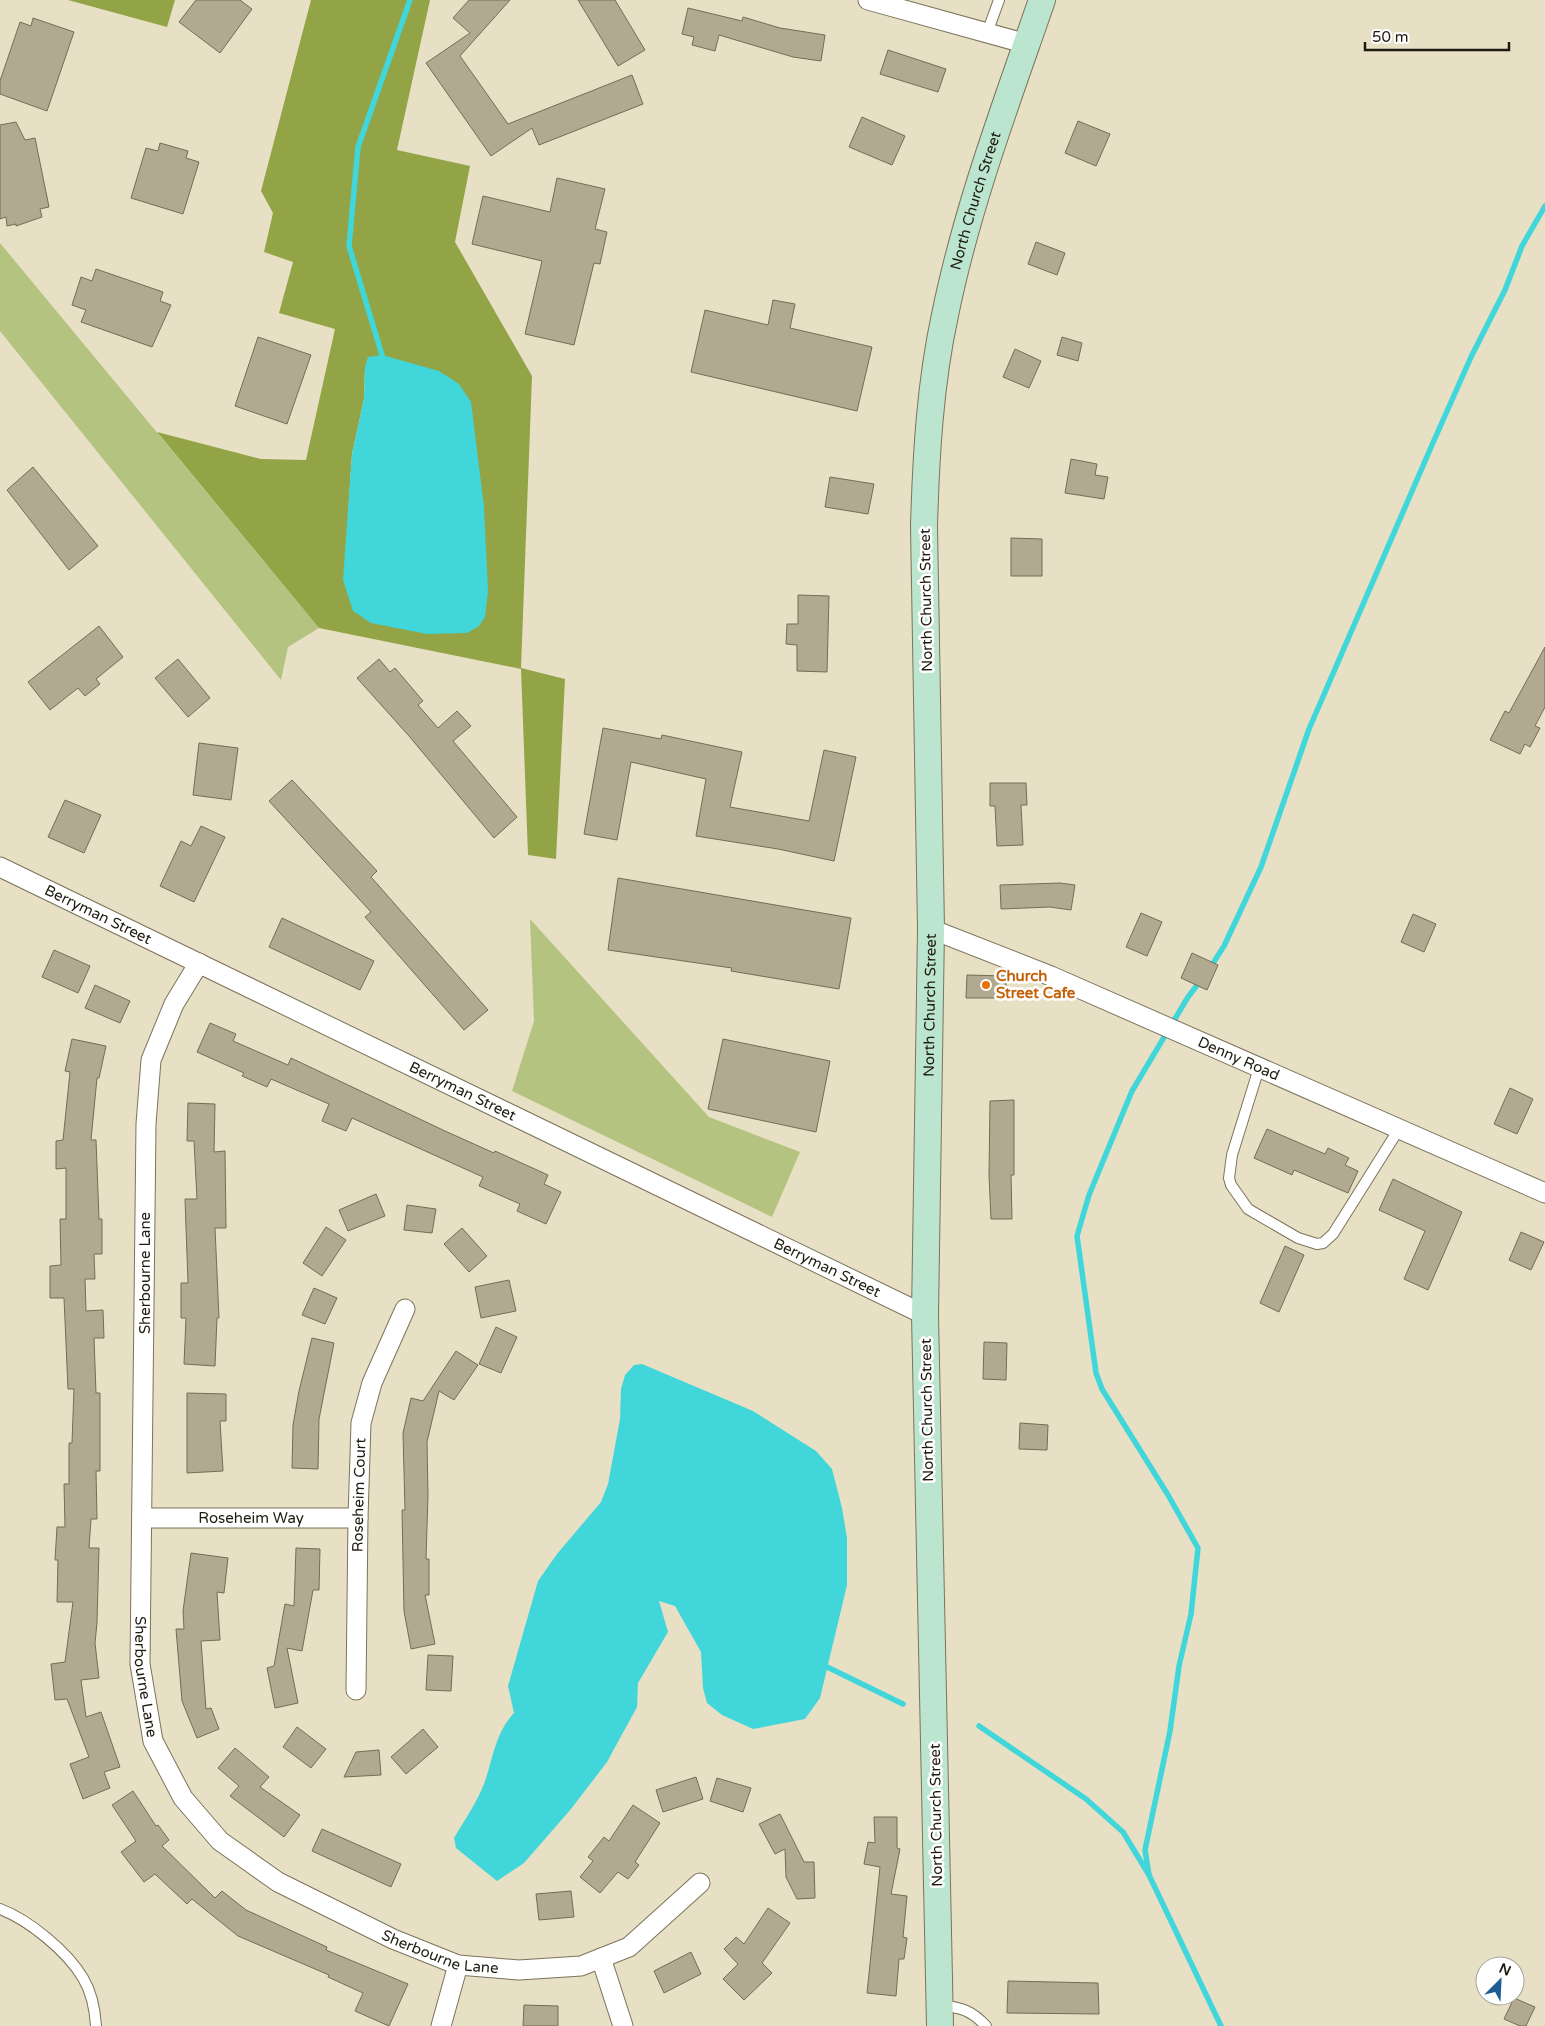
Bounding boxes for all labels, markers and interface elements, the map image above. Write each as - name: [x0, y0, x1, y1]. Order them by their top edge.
- scale bar: [1365, 20, 1509, 52]
- text: 50 m: [1372, 28, 1409, 46]
- street label: North Church Street: [947, 129, 1005, 272]
- street label: North Church Street: [916, 528, 936, 672]
- street label: Berryman Street: [42, 881, 155, 948]
- street label: North Church Street: [920, 933, 940, 1077]
- place label: Church Street Cafe: [996, 967, 1076, 1002]
- marker: Church Street Cafe: [980, 979, 992, 991]
- street label: Denny Road: [1195, 1033, 1282, 1084]
- street label: Berryman Street: [406, 1058, 519, 1125]
- street label: Sherbourne Lane: [136, 1212, 154, 1334]
- street label: Berryman Street: [771, 1234, 884, 1301]
- street label: North Church Street: [917, 1338, 937, 1482]
- street label: Roseheim Court: [349, 1437, 370, 1552]
- street label: Roseheim Way: [198, 1509, 304, 1527]
- street label: Sherbourne Lane: [131, 1616, 161, 1739]
- street label: North Church Street: [926, 1743, 946, 1887]
- street label: Sherbourne Lane: [379, 1926, 499, 1977]
- north arrow: [1475, 1956, 1525, 2006]
- text: N: [1496, 1960, 1514, 1980]

